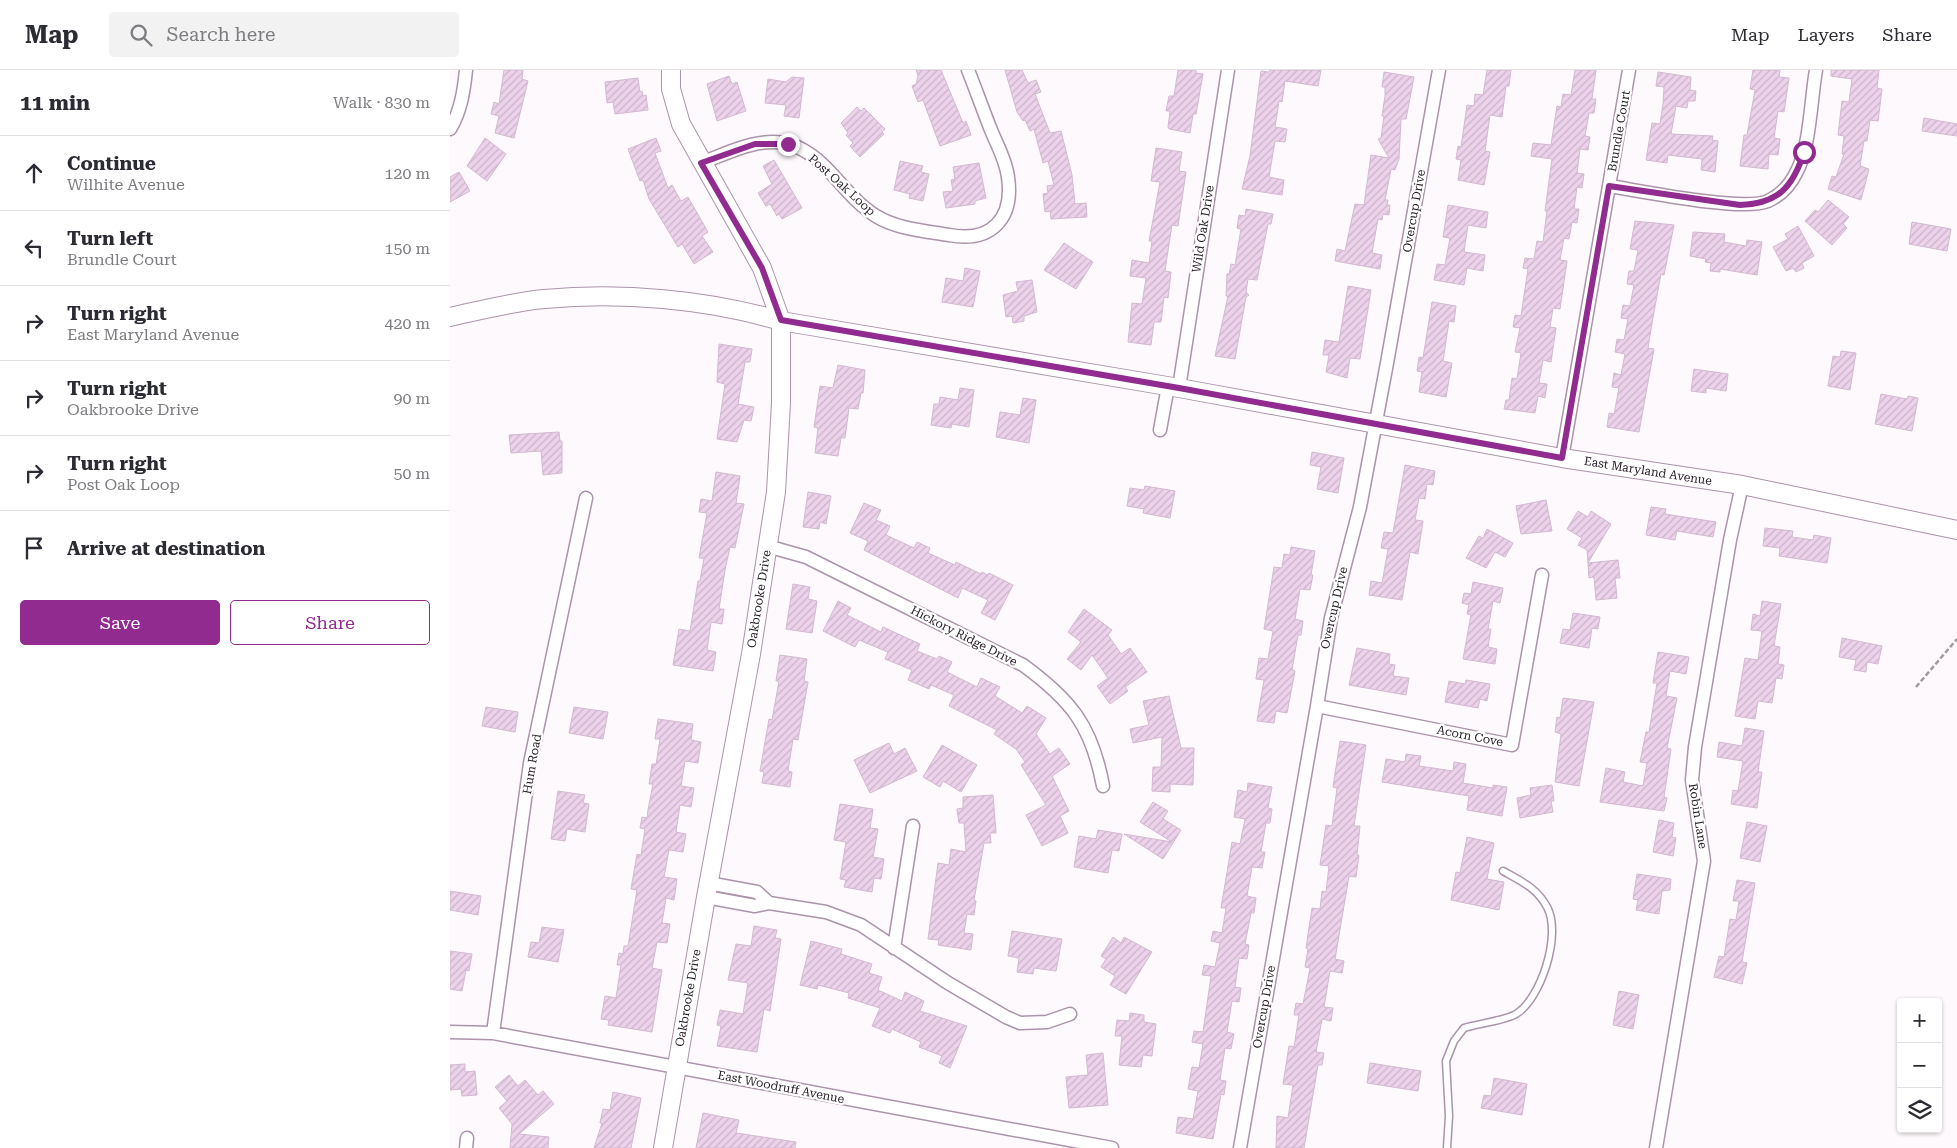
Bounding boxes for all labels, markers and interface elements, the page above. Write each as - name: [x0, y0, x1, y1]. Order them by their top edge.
- search box: [109, 12, 459, 57]
- text: Map: [25, 21, 79, 49]
- icon: search: [127, 21, 155, 49]
- text: Search here: [167, 23, 275, 46]
- text: Map: [1731, 24, 1770, 45]
- text: Layers: [1798, 24, 1854, 45]
- text: Share: [1882, 24, 1932, 45]
- street label: Brundle Court: [1605, 89, 1633, 173]
- text: 11 min: [20, 91, 90, 115]
- text: Walk · 830 m: [333, 93, 430, 112]
- route end: [777, 133, 800, 156]
- route start: [1793, 141, 1816, 164]
- street label: Post Oak Loop: [806, 151, 878, 219]
- text: Continue: [67, 152, 156, 175]
- icon: ahead: [20, 159, 48, 187]
- text: 120 m: [384, 164, 430, 183]
- street label: Overcup Drive: [1400, 168, 1428, 254]
- text: Wilhite Avenue: [67, 175, 185, 194]
- street label: Wild Oak Drive: [1189, 184, 1217, 274]
- text: Turn left: [67, 227, 153, 250]
- icon: left: [20, 234, 48, 262]
- text: 150 m: [384, 239, 430, 258]
- text: Brundle Court: [67, 250, 177, 269]
- text: Turn right: [67, 302, 167, 325]
- icon: right: [20, 309, 48, 337]
- text: 420 m: [384, 314, 430, 333]
- text: East Maryland Avenue: [67, 325, 239, 344]
- text: Turn right: [67, 377, 167, 400]
- icon: right: [20, 384, 48, 412]
- text: 90 m: [393, 389, 430, 408]
- text: Oakbrooke Drive: [67, 400, 199, 419]
- text: Turn right: [67, 452, 167, 475]
- street label: East Maryland Avenue: [1583, 454, 1713, 488]
- icon: right: [20, 459, 48, 487]
- text: 50 m: [393, 464, 430, 483]
- text: Post Oak Loop: [67, 475, 180, 494]
- icon: arrive: [20, 534, 48, 562]
- text: Arrive at destination: [67, 537, 265, 560]
- street label: Oakbrooke Drive: [744, 549, 774, 649]
- street label: Overcup Drive: [1318, 565, 1350, 651]
- button: Save: [20, 600, 220, 645]
- button: Share: [230, 600, 430, 645]
- street label: Hickory Ridge Drive: [908, 603, 1020, 669]
- street label: Acorn Cove: [1436, 723, 1505, 749]
- street label: Hum Road: [520, 733, 544, 795]
- street label: Robin Lane: [1686, 782, 1710, 850]
- street label: Oakbrooke Drive: [673, 948, 704, 1048]
- street label: Overcup Drive: [1250, 964, 1278, 1050]
- map controls: [1897, 998, 1942, 1133]
- button: +: [1897, 998, 1942, 1043]
- button: −: [1897, 1043, 1942, 1088]
- street label: East Woodruff Avenue: [716, 1068, 846, 1106]
- button: layers: [1897, 1088, 1942, 1133]

